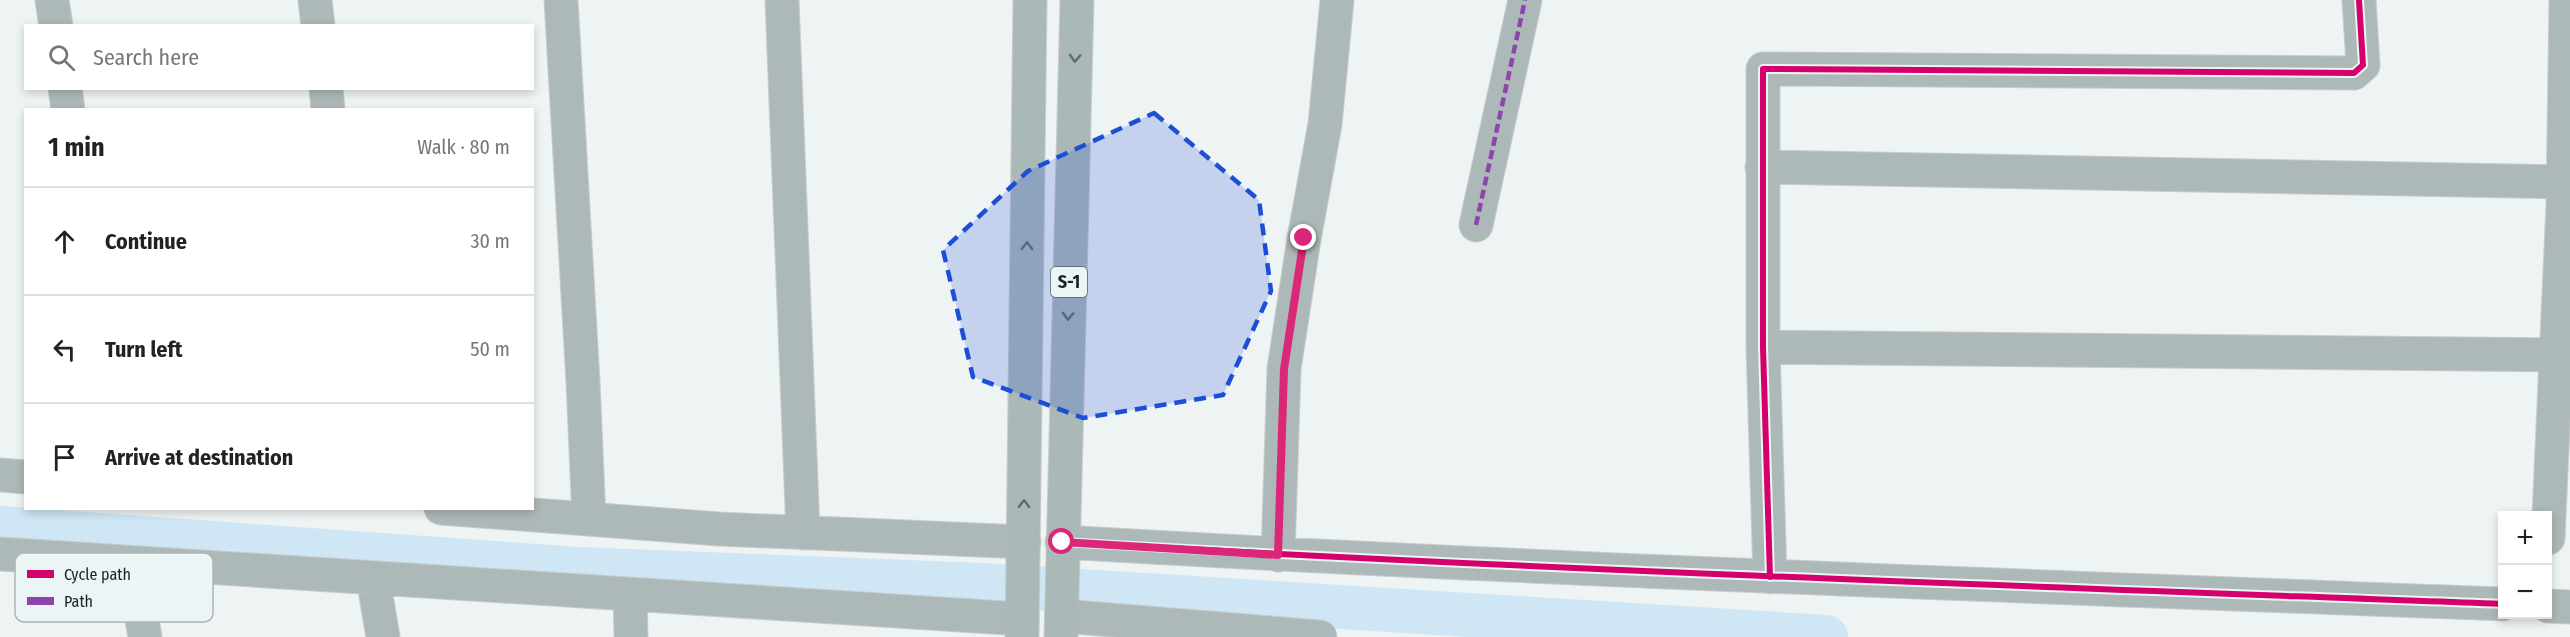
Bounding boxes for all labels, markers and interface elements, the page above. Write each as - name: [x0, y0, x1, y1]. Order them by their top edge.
- search box: [24, 24, 534, 90]
- icon: search: [45, 41, 78, 74]
- text: Search here: [93, 44, 199, 71]
- one-way arrow: [1069, 54, 1081, 63]
- text: 1 min: [48, 132, 105, 163]
- text: Walk · 80 m: [417, 135, 510, 159]
- route end: [1290, 224, 1316, 250]
- icon: ahead: [48, 225, 81, 258]
- text: Continue: [105, 228, 187, 255]
- text: 30 m: [470, 229, 510, 253]
- one-way arrow: [1021, 241, 1033, 250]
- road number: S-1: [1051, 267, 1087, 297]
- one-way arrow: [1062, 312, 1074, 321]
- icon: left: [48, 333, 81, 366]
- text: Turn left: [105, 336, 183, 363]
- text: 50 m: [470, 337, 510, 361]
- icon: arrive: [48, 441, 81, 474]
- text: Arrive at destination: [105, 444, 293, 471]
- one-way arrow: [1018, 499, 1030, 508]
- map controls: [2498, 511, 2552, 619]
- button: +: [2498, 511, 2552, 565]
- route start: [1048, 528, 1074, 554]
- legend: [15, 553, 213, 622]
- text: Cycle path: [64, 565, 131, 584]
- button: −: [2498, 565, 2552, 619]
- text: Path: [64, 592, 93, 611]

